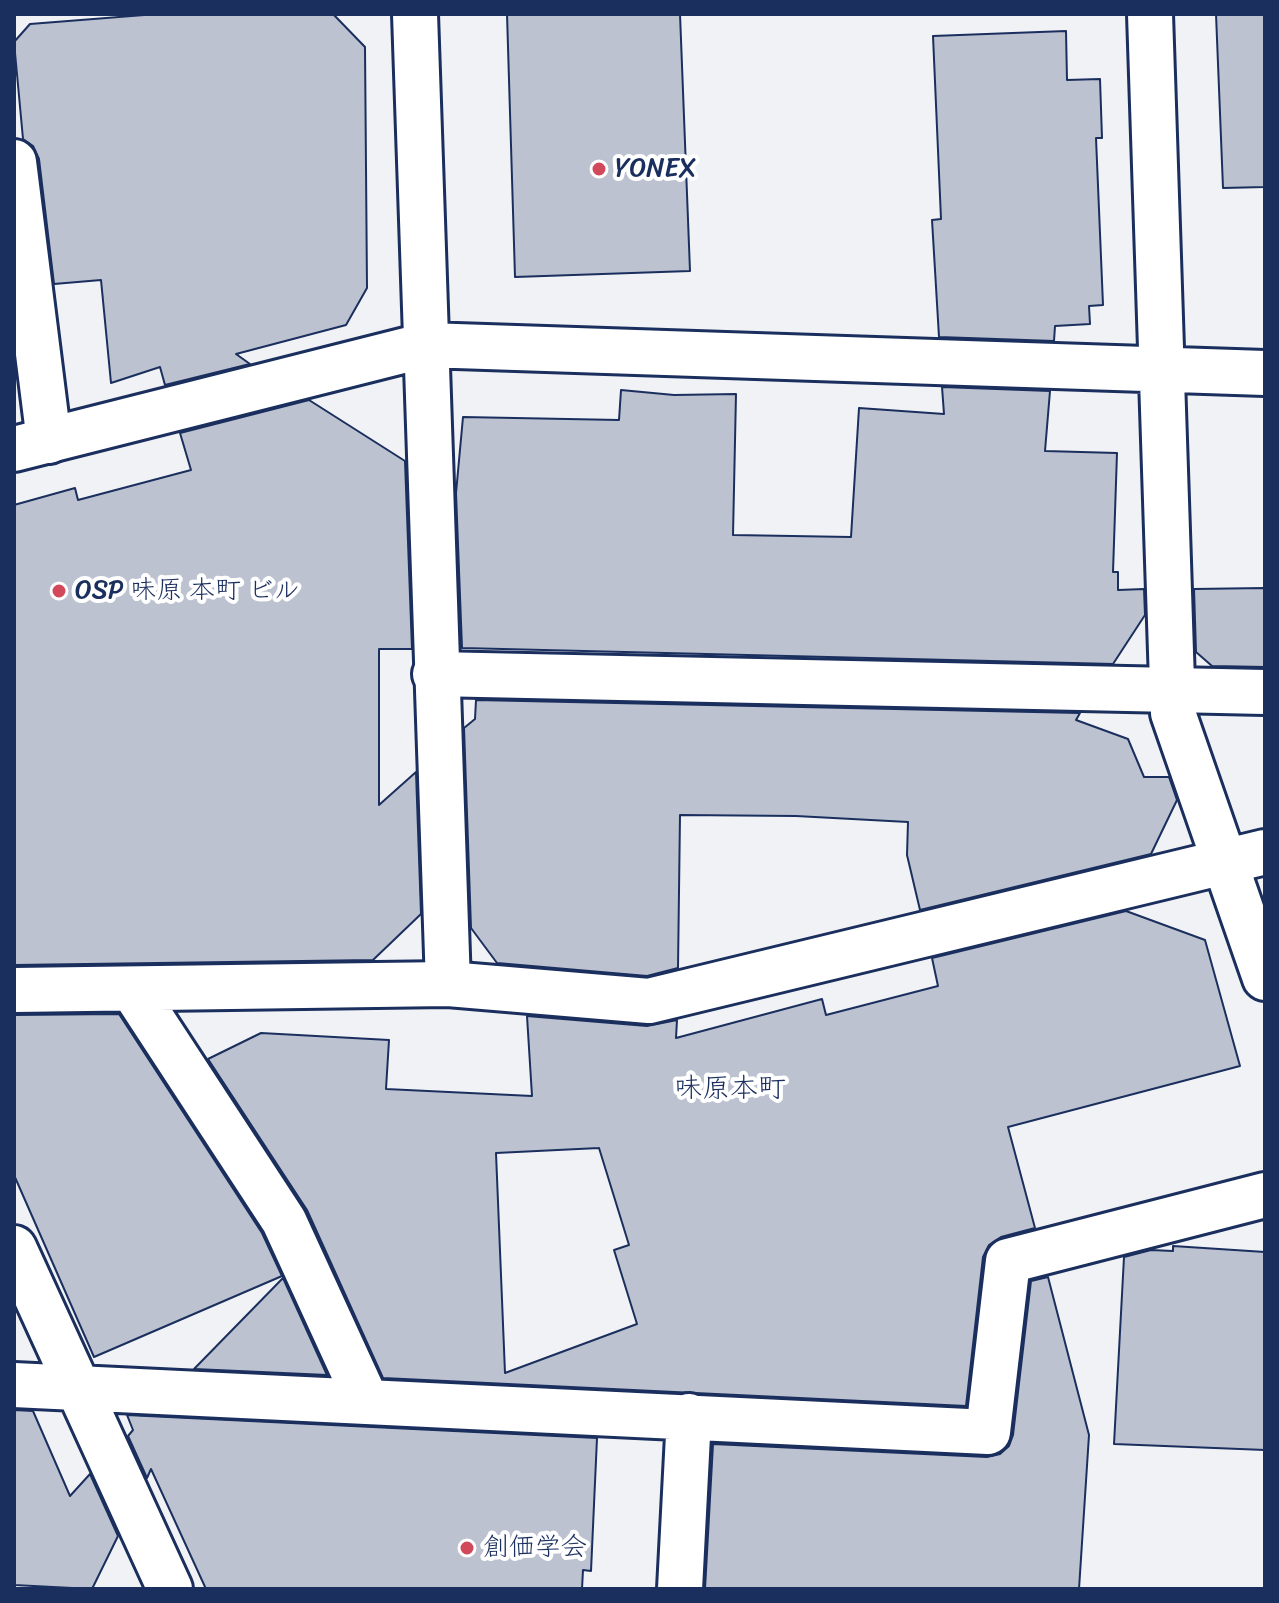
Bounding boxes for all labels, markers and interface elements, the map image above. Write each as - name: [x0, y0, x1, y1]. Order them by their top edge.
- place label: YONEX: [615, 153, 696, 185]
- marker: YONEX: [590, 160, 608, 178]
- place label: OSP 味原 本町 ビル: [75, 575, 300, 607]
- marker: OSP 味原 本町 ビル: [50, 582, 68, 600]
- district label: 味原本町: [674, 1073, 786, 1107]
- place label: 創価学会: [483, 1532, 587, 1564]
- marker: 創価学会: [458, 1539, 476, 1557]

